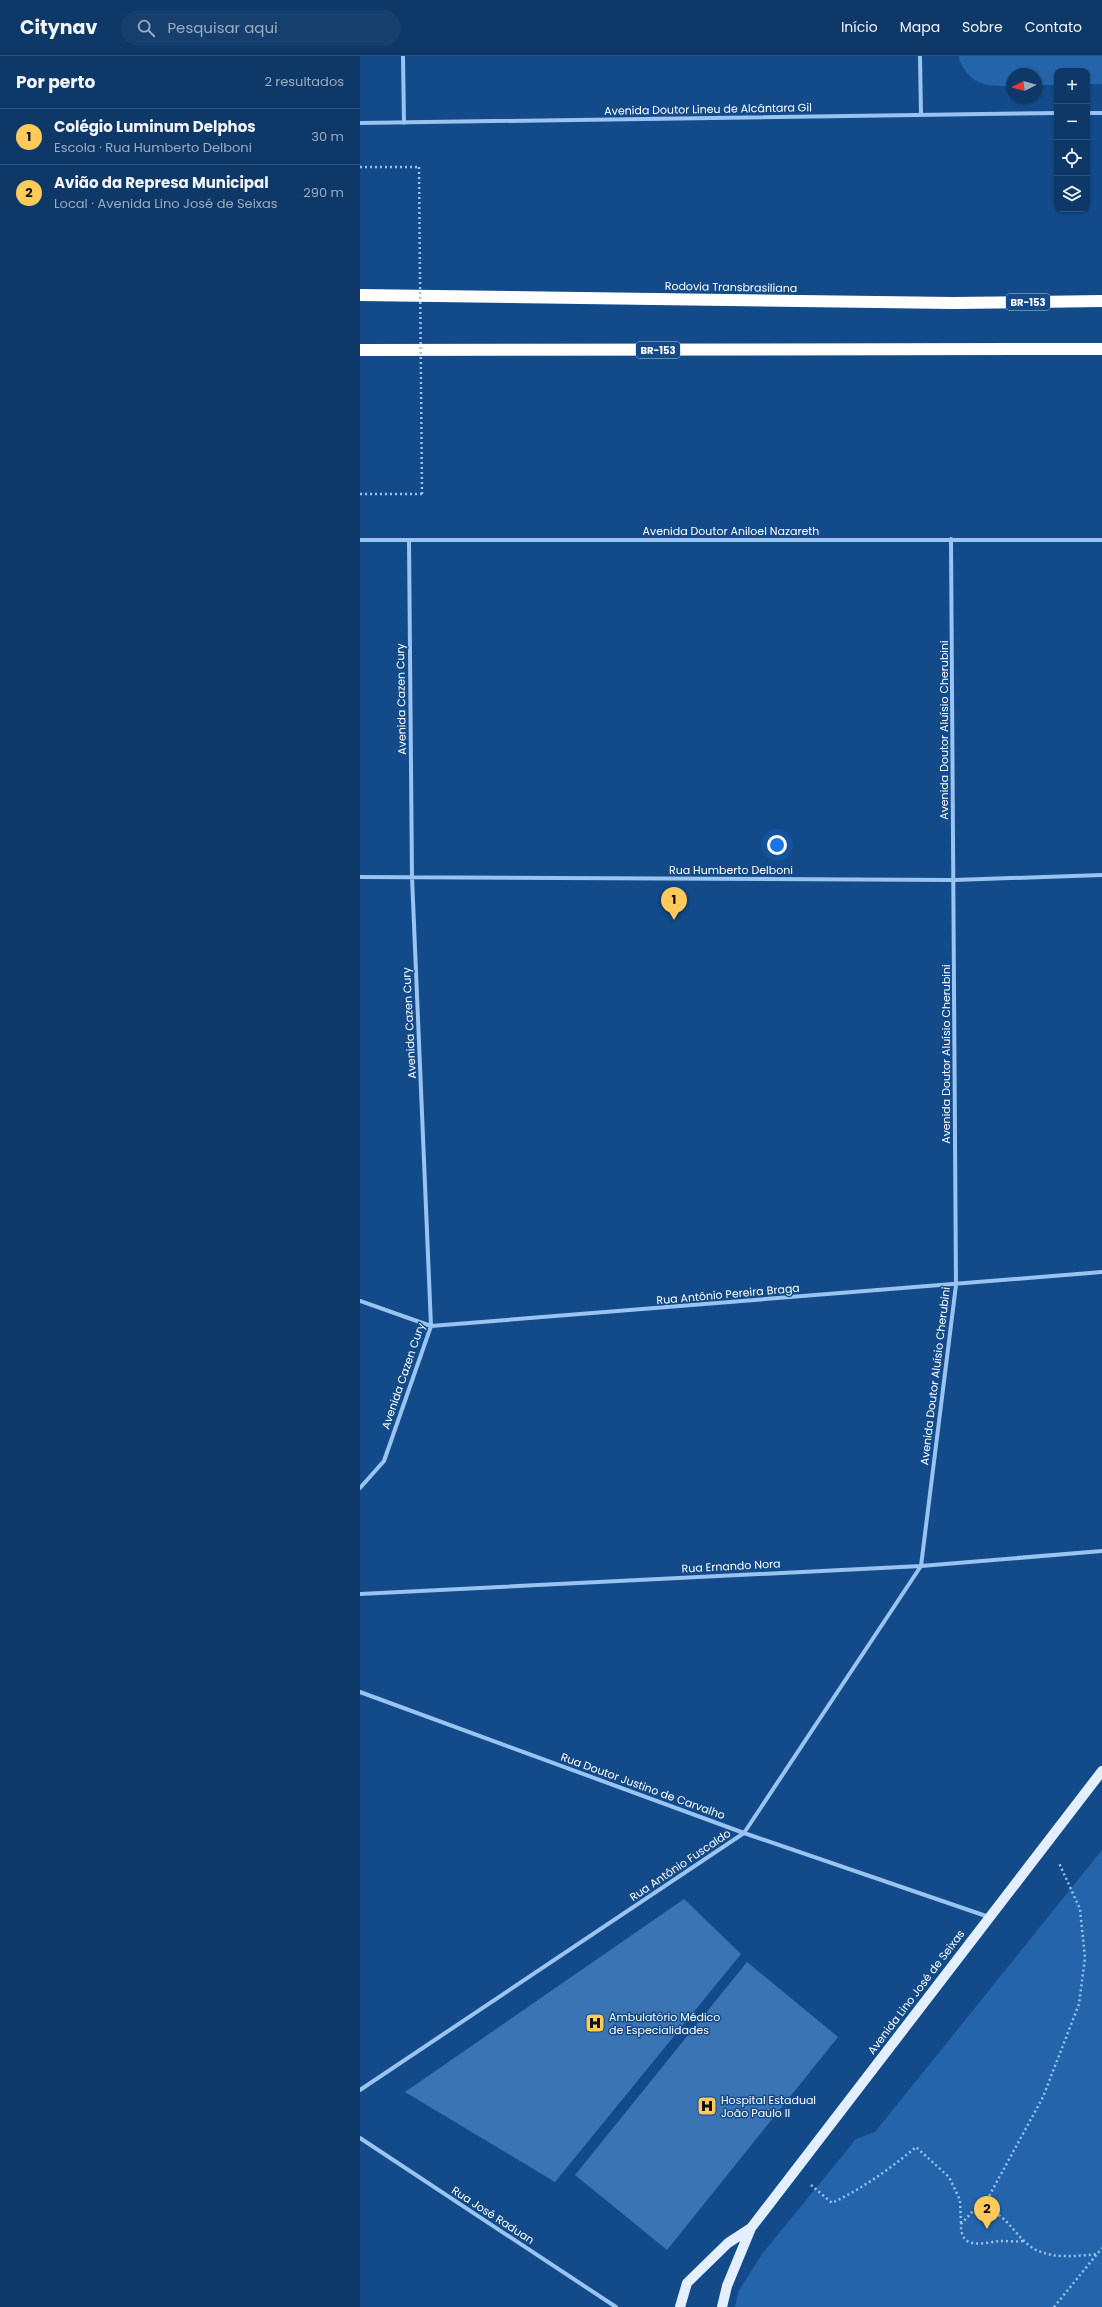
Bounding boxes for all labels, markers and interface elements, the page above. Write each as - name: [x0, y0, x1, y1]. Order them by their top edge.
- search box: [121, 10, 401, 46]
- text: Citynav: [20, 14, 97, 41]
- icon: search: [135, 17, 157, 39]
- text: Pesquisar aqui: [167, 17, 278, 38]
- text: Início: [841, 17, 878, 37]
- text: Mapa: [900, 17, 940, 37]
- text: Sobre: [962, 17, 1003, 37]
- text: Contato: [1025, 17, 1082, 37]
- north arrow: [1006, 68, 1042, 104]
- map controls: [1054, 68, 1090, 212]
- button: +: [1054, 68, 1090, 104]
- text: Por perto: [16, 70, 95, 94]
- text: 2 resultados: [264, 72, 344, 91]
- street label: Avenida Doutor Lineu de Alcântara Gil: [604, 99, 812, 119]
- button: −: [1054, 104, 1090, 140]
- text: Colégio Luminum Delphos: [54, 116, 256, 137]
- text: 1: [27, 127, 31, 146]
- text: 30 m: [311, 127, 344, 146]
- text: Escola · Rua Humberto Delboni: [54, 138, 252, 157]
- button: locate: [1054, 140, 1090, 176]
- text: Avião da Represa Municipal: [54, 172, 269, 193]
- button: layers: [1054, 176, 1090, 212]
- text: 2: [25, 183, 33, 202]
- text: 290 m: [303, 183, 344, 202]
- text: Local · Avenida Lino José de Seixas: [54, 194, 278, 213]
- street label: Rodovia Transbrasiliana: [665, 278, 797, 296]
- road number: BR-153: [1006, 294, 1050, 310]
- road number: BR-153: [636, 342, 680, 358]
- street label: Avenida Doutor Aniloel Nazareth: [643, 523, 819, 539]
- street label: Avenida Doutor Aluísio Cherubini: [936, 640, 952, 820]
- street label: Avenida Cazen Cury: [392, 642, 410, 755]
- your location: [767, 835, 787, 855]
- street label: Rua Humberto Delboni: [669, 862, 793, 878]
- pin: 1: [661, 887, 687, 920]
- street label: Avenida Doutor Aluísio Cherubini: [938, 964, 954, 1144]
- street label: Avenida Cazen Cury: [398, 966, 420, 1079]
- street label: Rua Antônio Pereira Braga: [656, 1280, 800, 1308]
- street label: Avenida Doutor Aluísio Cherubini: [916, 1286, 954, 1466]
- street label: Avenida Cazen Cury: [377, 1320, 429, 1431]
- street label: Rua Ernando Nora: [681, 1555, 781, 1577]
- street label: Rua Doutor Justino de Carvalho: [559, 1749, 727, 1823]
- street label: Rua Antônio Fuscaldo: [626, 1825, 734, 1905]
- street label: Avenida Lino José de Seixas: [864, 1926, 968, 2058]
- place label: Ambulatório Médico de Especialidades: [609, 2009, 720, 2038]
- hospital icon: Ambulatório Médico de Especialidades: [584, 2012, 606, 2034]
- place label: Hospital Estadual João Paulo II: [721, 2092, 816, 2121]
- hospital icon: Hospital Estadual João Paulo II: [696, 2095, 718, 2117]
- street label: Rua José Raduan: [449, 2182, 537, 2248]
- pin: 2: [974, 2196, 1000, 2229]

